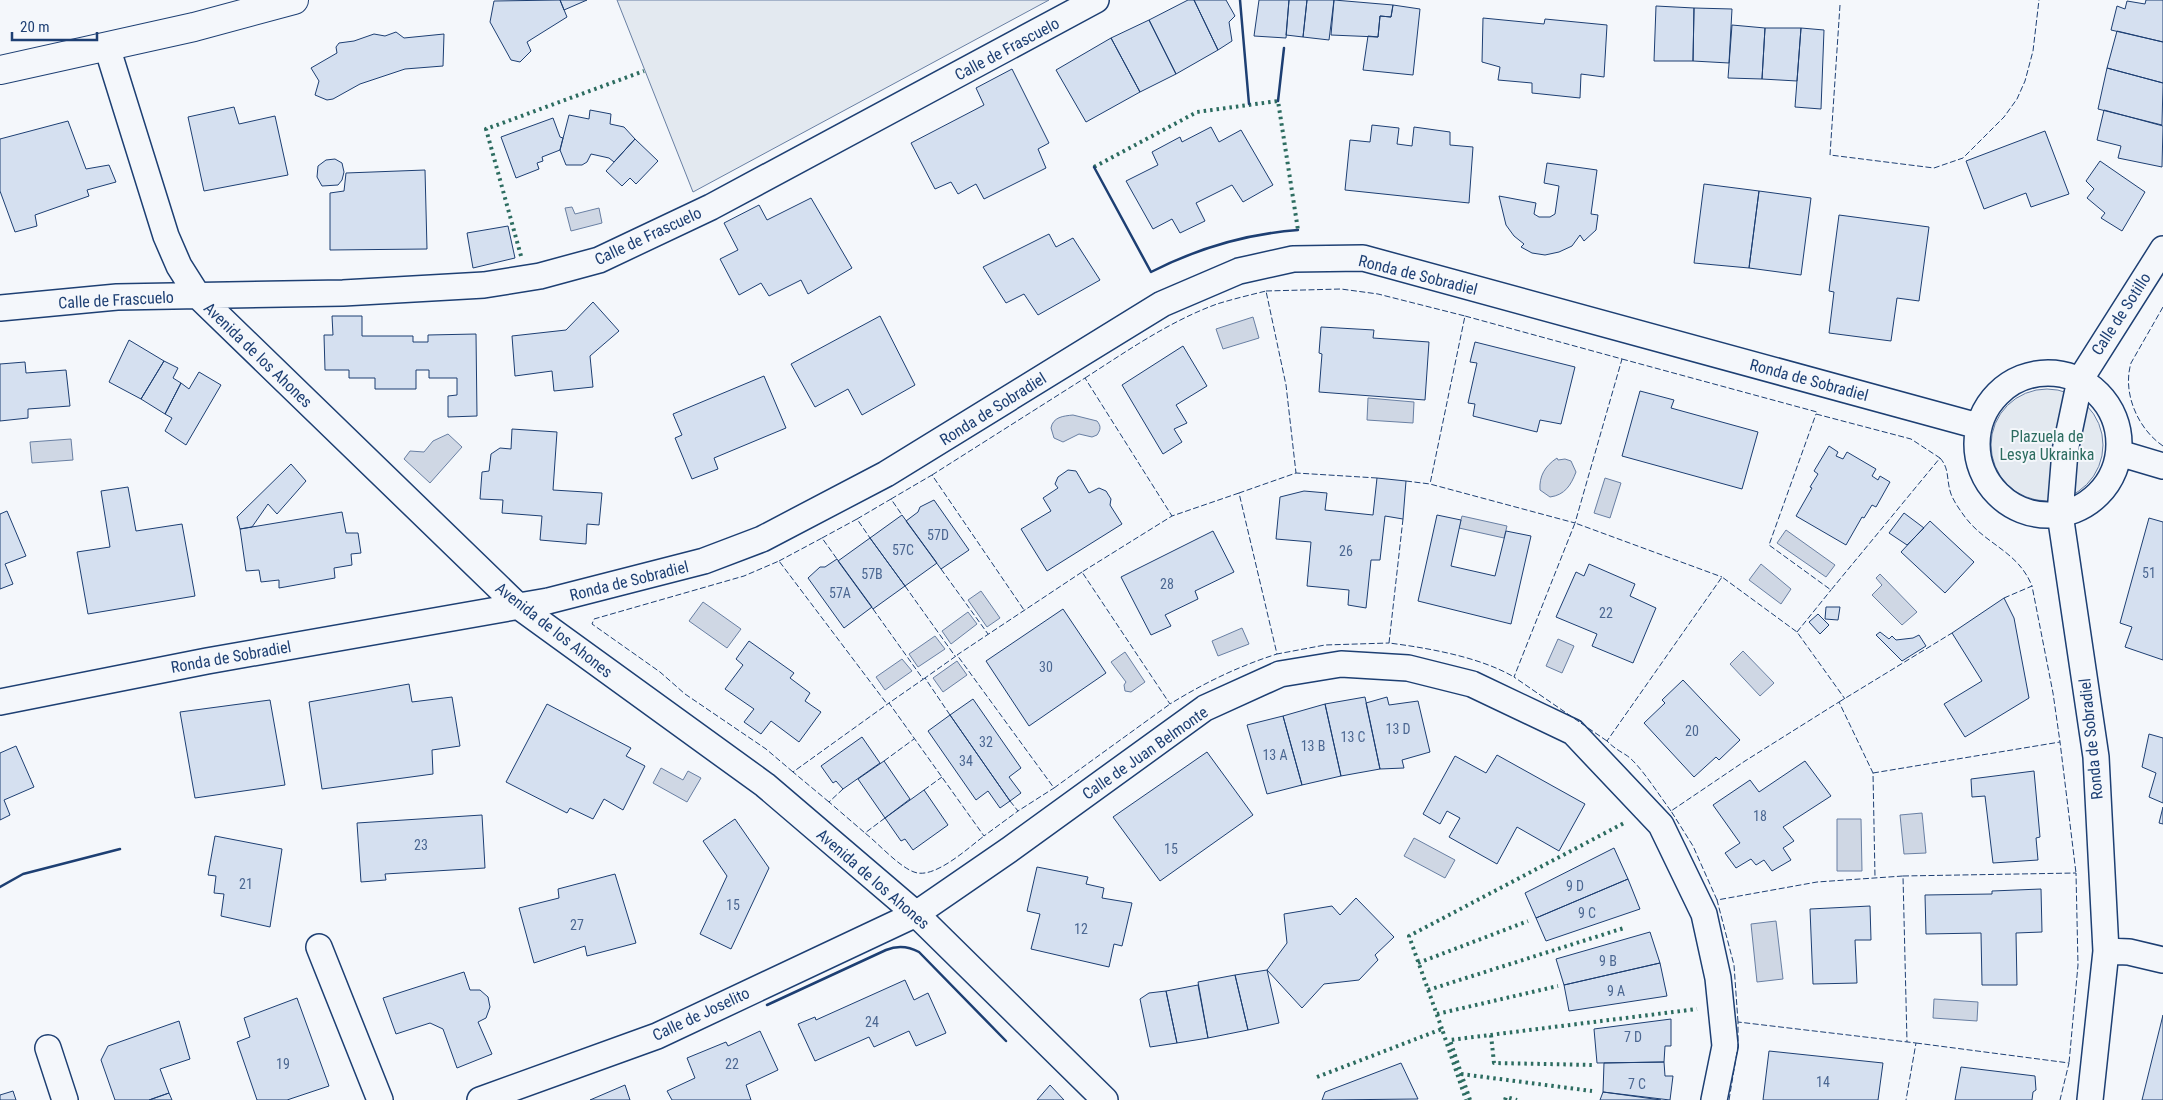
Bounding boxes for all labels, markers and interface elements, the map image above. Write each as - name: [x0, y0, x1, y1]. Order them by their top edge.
- scale bar: [12, 10, 98, 42]
- street label: Calle de Frascuelo: [951, 13, 1063, 85]
- text: 20 m: [20, 18, 50, 36]
- street label: Calle de Frascuelo: [592, 203, 704, 269]
- street label: Ronda de Sobradiel: [1357, 251, 1479, 299]
- street label: Calle de Sotillo: [2087, 269, 2155, 359]
- street label: Calle de Frascuelo: [58, 287, 174, 313]
- street label: Avenida de los Ahones: [200, 298, 316, 412]
- street label: Ronda de Sobradiel: [1748, 355, 1870, 405]
- street label: Ronda de Sobradiel: [936, 369, 1050, 449]
- park label: Plazuela de Lesya Ukrainka: [1999, 427, 2095, 464]
- house number: 57D: [927, 527, 949, 543]
- house number: 57C: [892, 542, 914, 558]
- house number: 26: [1339, 543, 1353, 559]
- street label: Ronda de Sobradiel: [568, 557, 690, 605]
- house number: 51: [2142, 565, 2156, 581]
- house number: 57B: [861, 566, 883, 582]
- house number: 28: [1160, 576, 1174, 592]
- street label: Avenida de los Ahones: [492, 578, 616, 682]
- house number: 57A: [829, 585, 851, 601]
- house number: 22: [1599, 605, 1613, 621]
- street label: Ronda de Sobradiel: [169, 637, 293, 677]
- house number: 30: [1039, 659, 1053, 675]
- street label: Ronda de Sobradiel: [2075, 677, 2107, 801]
- street label: Calle de Juan Belmonte: [1079, 703, 1211, 803]
- house number: 13 D: [1385, 721, 1411, 737]
- house number: 20: [1685, 723, 1699, 739]
- house number: 13 C: [1341, 729, 1366, 745]
- house number: 32: [979, 734, 993, 750]
- house number: 13 B: [1301, 738, 1325, 754]
- house number: 13 A: [1262, 747, 1288, 763]
- house number: 34: [959, 753, 973, 769]
- house number: 18: [1753, 808, 1767, 824]
- street label: Avenida de los Ahones: [813, 825, 933, 933]
- house number: 23: [414, 837, 428, 853]
- house number: 15: [1164, 841, 1178, 857]
- house number: 21: [239, 876, 253, 892]
- house number: 9 D: [1566, 878, 1584, 894]
- house number: 15: [726, 897, 740, 913]
- house number: 9 C: [1578, 905, 1596, 921]
- house number: 27: [570, 917, 584, 933]
- house number: 12: [1074, 921, 1088, 937]
- house number: 9 B: [1599, 953, 1617, 969]
- street label: Calle de Joselito: [649, 983, 753, 1045]
- house number: 9 A: [1607, 983, 1625, 999]
- house number: 24: [865, 1014, 879, 1030]
- house number: 7 D: [1624, 1029, 1642, 1045]
- house number: 19: [276, 1056, 290, 1072]
- house number: 22: [725, 1056, 739, 1072]
- house number: 14: [1816, 1074, 1830, 1090]
- house number: 7 C: [1628, 1076, 1646, 1092]

